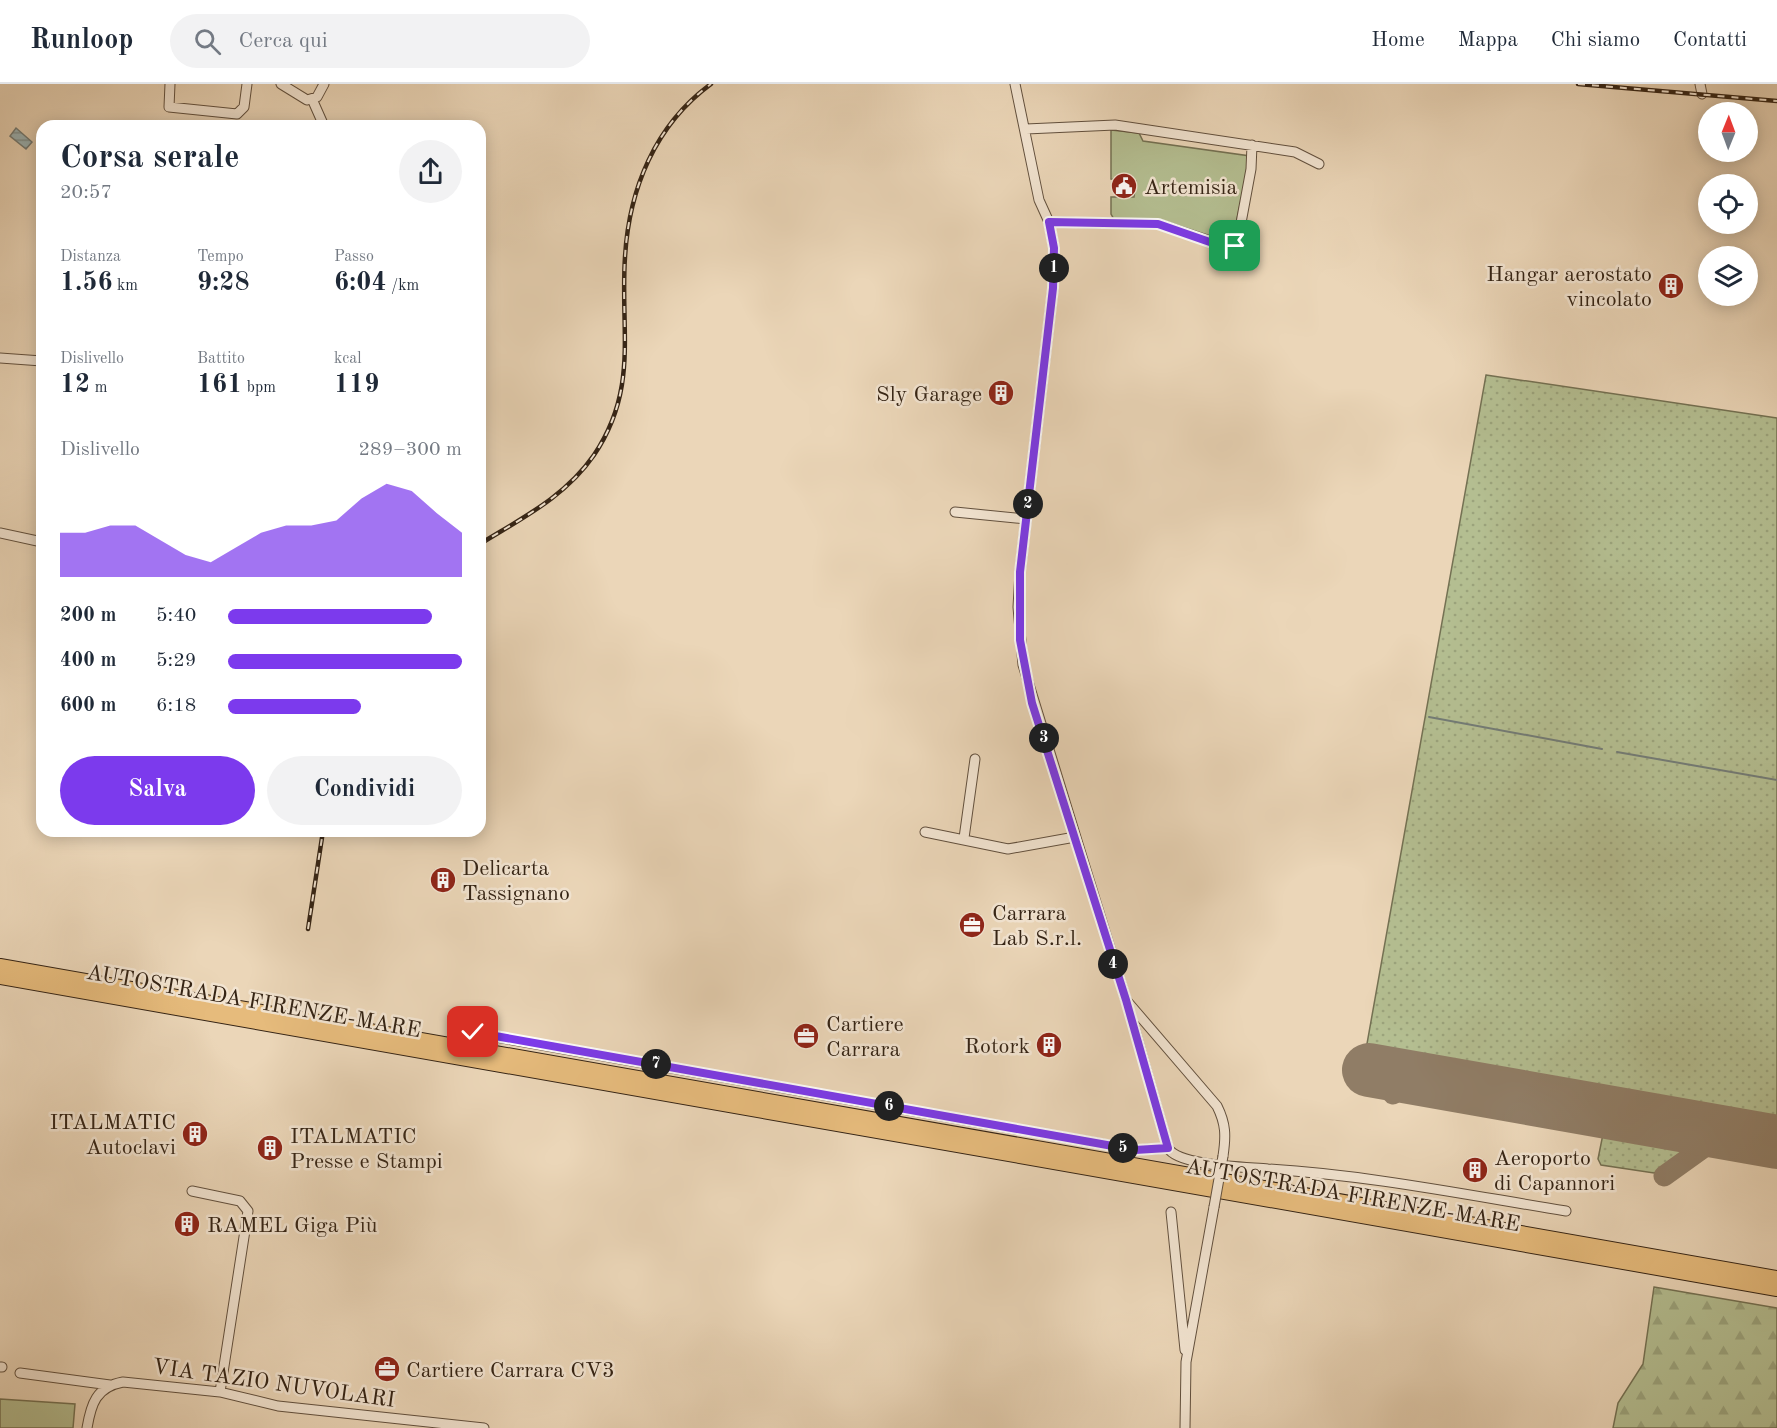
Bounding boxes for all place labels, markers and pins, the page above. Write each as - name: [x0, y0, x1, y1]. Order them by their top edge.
- public building icon: Artemisia: [1109, 171, 1139, 201]
- place label: Artemisia: [1144, 177, 1238, 199]
- pin: [1209, 220, 1260, 271]
- pin: 1: [1039, 253, 1069, 283]
- place label: Hangar aerostato vincolato: [1486, 264, 1652, 311]
- building icon: Hangar aerostato vincolato: [1656, 271, 1686, 301]
- building icon: Sly Garage: [986, 378, 1016, 408]
- place label: Sly Garage: [876, 384, 982, 406]
- pin: 2: [1013, 489, 1043, 519]
- pin: 3: [1029, 723, 1059, 753]
- place label: Delicarta Tassignano: [462, 858, 570, 905]
- building icon: Delicarta Tassignano: [428, 865, 458, 895]
- place label: Carrara Lab S.r.l.: [992, 903, 1082, 950]
- office icon: Carrara Lab S.r.l.: [957, 910, 987, 940]
- pin: 4: [1098, 949, 1128, 979]
- pin: [447, 1006, 498, 1057]
- place label: Cartiere Carrara: [826, 1014, 904, 1061]
- office icon: Cartiere Carrara: [791, 1021, 821, 1051]
- building icon: Rotork: [1034, 1030, 1064, 1060]
- place label: Rotork: [964, 1036, 1030, 1058]
- pin: 7: [641, 1049, 671, 1079]
- pin: 6: [874, 1091, 904, 1121]
- place label: ITALMATIC Autoclavi: [49, 1112, 176, 1159]
- building icon: ITALMATIC Autoclavi: [180, 1119, 210, 1149]
- place label: ITALMATIC Presse e Stampi: [290, 1126, 443, 1173]
- building icon: ITALMATIC Presse e Stampi: [255, 1133, 285, 1163]
- pin: 5: [1108, 1133, 1138, 1163]
- place label: Aeroporto di Capannori: [1494, 1148, 1615, 1195]
- building icon: Aeroporto di Capannori: [1460, 1155, 1490, 1185]
- building icon: RAMEL Giga Più: [172, 1209, 202, 1239]
- place label: RAMEL Giga Più: [207, 1215, 378, 1237]
- office icon: Cartiere Carrara CV3: [372, 1354, 402, 1384]
- place label: Cartiere Carrara CV3: [406, 1360, 615, 1382]

